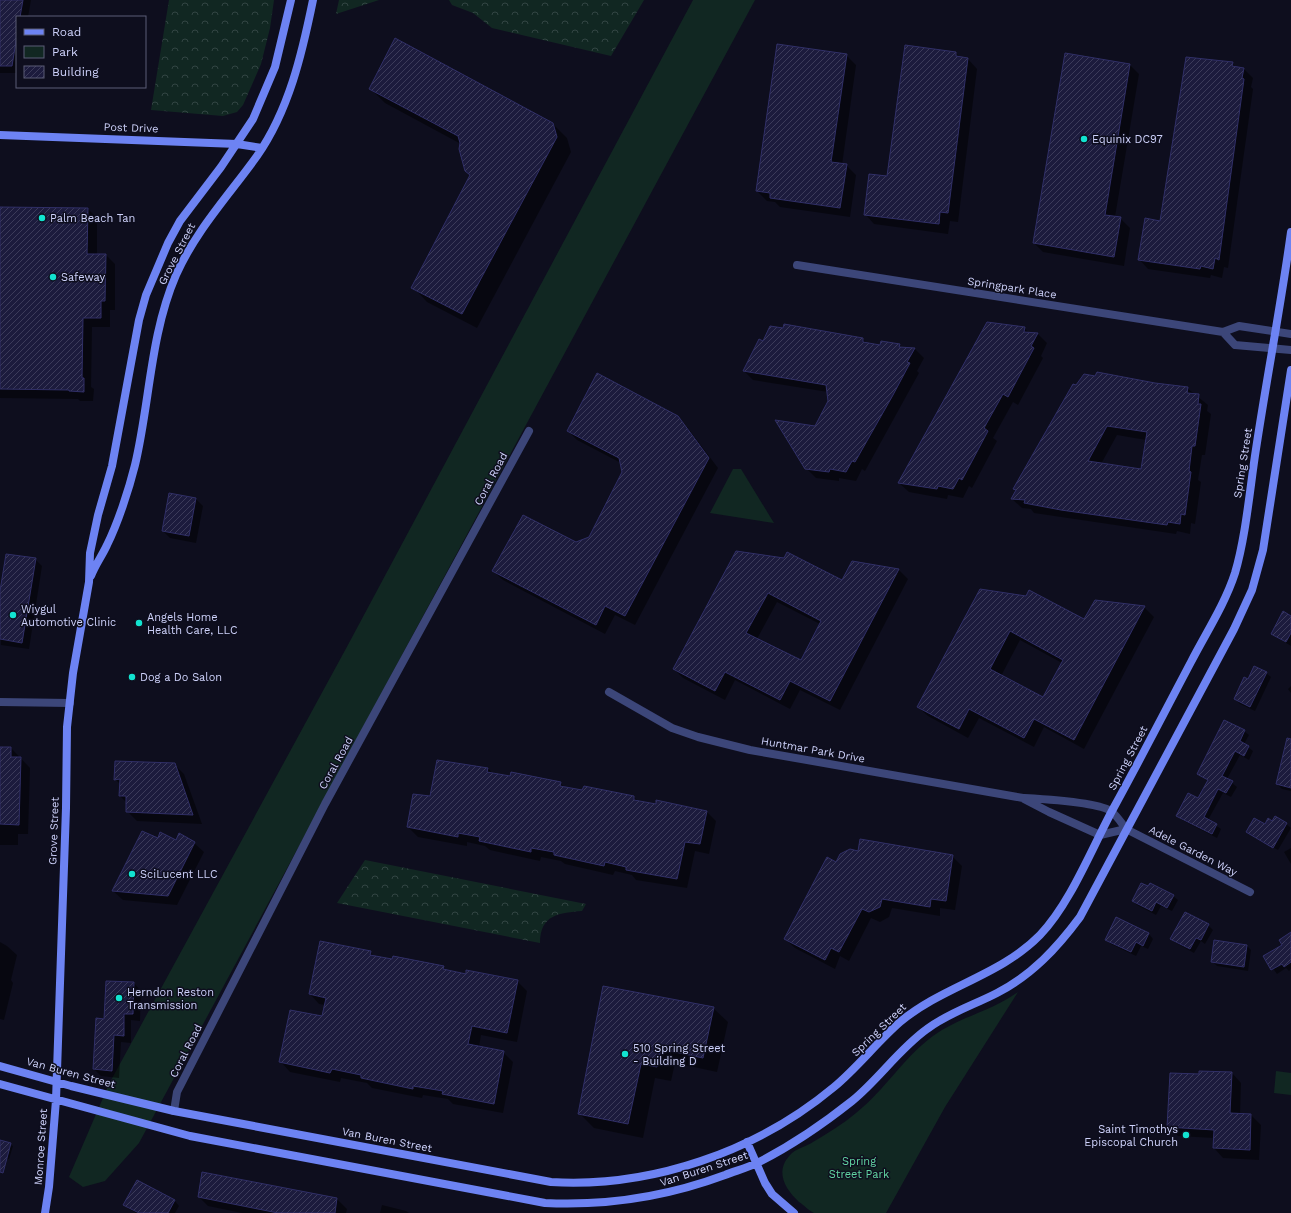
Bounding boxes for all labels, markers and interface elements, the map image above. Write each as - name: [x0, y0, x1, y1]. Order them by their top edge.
- legend: [16, 16, 146, 88]
- text: Road: [52, 25, 81, 39]
- text: Park: [52, 45, 78, 59]
- text: Building: [52, 65, 99, 79]
- street label: Post Drive: [103, 121, 159, 135]
- place label: Equinix DC97: [1092, 133, 1163, 146]
- marker: Equinix DC97: [1079, 134, 1089, 144]
- place label: Palm Beach Tan: [50, 212, 135, 225]
- marker: Palm Beach Tan: [37, 213, 47, 223]
- street label: Grove Street: [156, 220, 198, 287]
- place label: Safeway: [61, 271, 105, 284]
- marker: Safeway: [48, 272, 58, 282]
- street label: Springpark Place: [966, 275, 1058, 301]
- street label: Spring Street: [1231, 427, 1255, 499]
- street label: Coral Road: [472, 450, 510, 508]
- place label: Wiygul Automotive Clinic: [21, 603, 116, 629]
- marker: Wiygul Automotive Clinic: [8, 610, 18, 620]
- place label: Angels Home Health Care, LLC: [147, 611, 238, 637]
- marker: Angels Home Health Care, LLC: [134, 618, 144, 628]
- place label: Dog a Do Salon: [140, 671, 222, 684]
- marker: Dog a Do Salon: [127, 672, 137, 682]
- street label: Spring Street: [1106, 723, 1151, 792]
- street label: Coral Road: [316, 734, 356, 792]
- street label: Huntmar Park Drive: [760, 734, 866, 766]
- street label: Grove Street: [46, 797, 62, 865]
- street label: Adele Garden Way: [1147, 823, 1240, 879]
- place label: SciLucent LLC: [140, 868, 218, 881]
- marker: SciLucent LLC: [127, 869, 137, 879]
- place label: Herndon Reston Transmission: [127, 986, 214, 1012]
- marker: Herndon Reston Transmission: [114, 993, 124, 1003]
- street label: Spring Street: [849, 1000, 909, 1059]
- street label: Coral Road: [167, 1022, 205, 1080]
- place label: 510 Spring Street - Building D: [633, 1042, 726, 1068]
- marker: 510 Spring Street - Building D: [620, 1049, 630, 1059]
- street label: Van Buren Street: [25, 1055, 117, 1091]
- street label: Monroe Street: [32, 1108, 50, 1186]
- place label: Saint Timothys Episcopal Church: [1084, 1123, 1178, 1149]
- street label: Van Buren Street: [341, 1125, 434, 1155]
- marker: Saint Timothys Episcopal Church: [1181, 1130, 1191, 1140]
- street label: Van Buren Street: [658, 1149, 750, 1189]
- park label: Spring Street Park: [829, 1155, 889, 1181]

